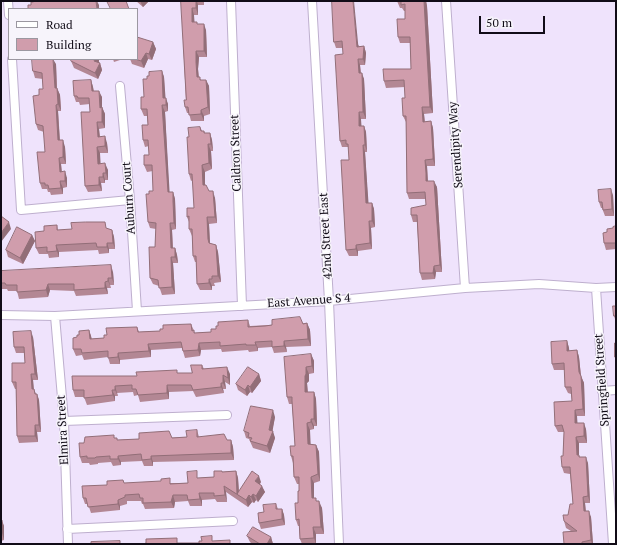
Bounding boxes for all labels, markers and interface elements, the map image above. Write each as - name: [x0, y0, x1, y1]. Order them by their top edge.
- legend: [8, 8, 138, 60]
- scale bar: [481, 8, 547, 34]
- text: 50 m: [486, 15, 512, 30]
- text: Road: [46, 17, 73, 32]
- text: Building: [46, 37, 91, 52]
- street label: Serendipity Way: [446, 101, 466, 189]
- street label: Caldron Street: [227, 114, 245, 192]
- street label: Auburn Court: [119, 161, 139, 235]
- street label: 42nd Street East: [317, 192, 335, 280]
- street label: East Avenue S 4: [267, 291, 351, 311]
- street label: Springfield Street: [592, 333, 612, 427]
- street label: Elmira Street: [54, 395, 72, 465]

